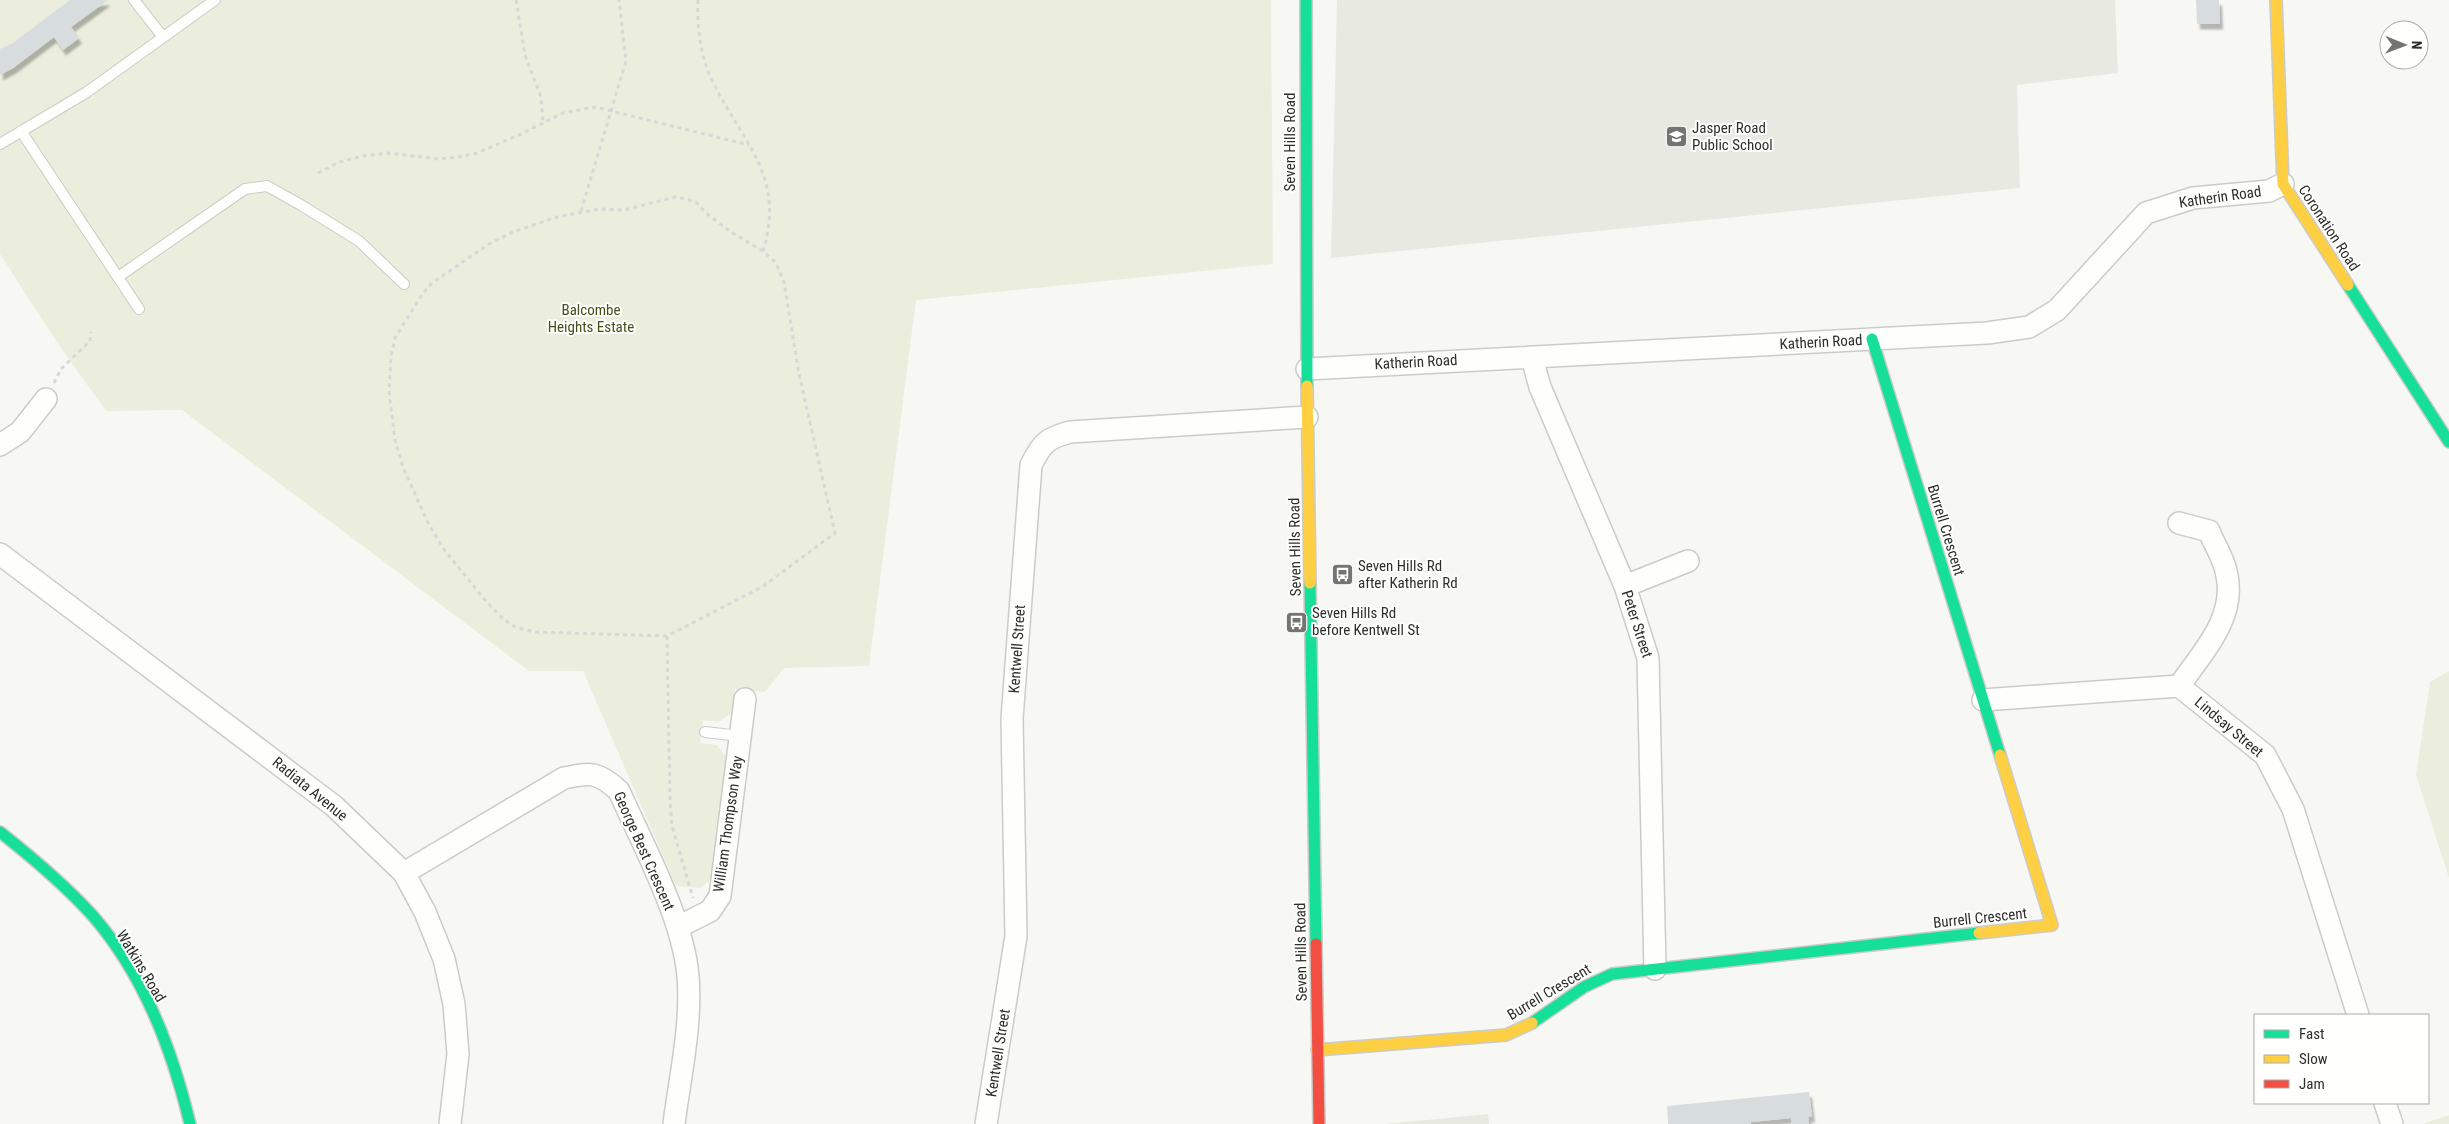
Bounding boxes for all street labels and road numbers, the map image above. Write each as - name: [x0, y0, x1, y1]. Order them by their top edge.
- street label: Seven Hills Road: [1281, 93, 1299, 191]
- street label: Katherin Road: [2178, 182, 2262, 212]
- street label: Coronation Road: [2295, 182, 2363, 274]
- street label: Katherin Road: [1779, 331, 1863, 353]
- street label: Katherin Road: [1374, 351, 1458, 373]
- street label: Burrell Crescent: [1924, 482, 1968, 578]
- street label: Seven Hills Road: [1285, 497, 1305, 597]
- street label: Peter Street: [1618, 588, 1656, 660]
- street label: Kentwell Street: [1005, 604, 1029, 694]
- street label: Lindsay Street: [2191, 693, 2267, 761]
- street label: Radiata Avenue: [269, 753, 351, 825]
- street label: William Thompson Way: [710, 755, 746, 893]
- street label: George Best Crescent: [610, 789, 678, 913]
- street label: Seven Hills Road: [1291, 902, 1311, 1002]
- street label: Burrell Crescent: [1932, 904, 2028, 932]
- street label: Watkins Road: [113, 927, 169, 1005]
- street label: Burrell Crescent: [1504, 960, 1594, 1024]
- street label: Kentwell Street: [982, 1008, 1014, 1098]

